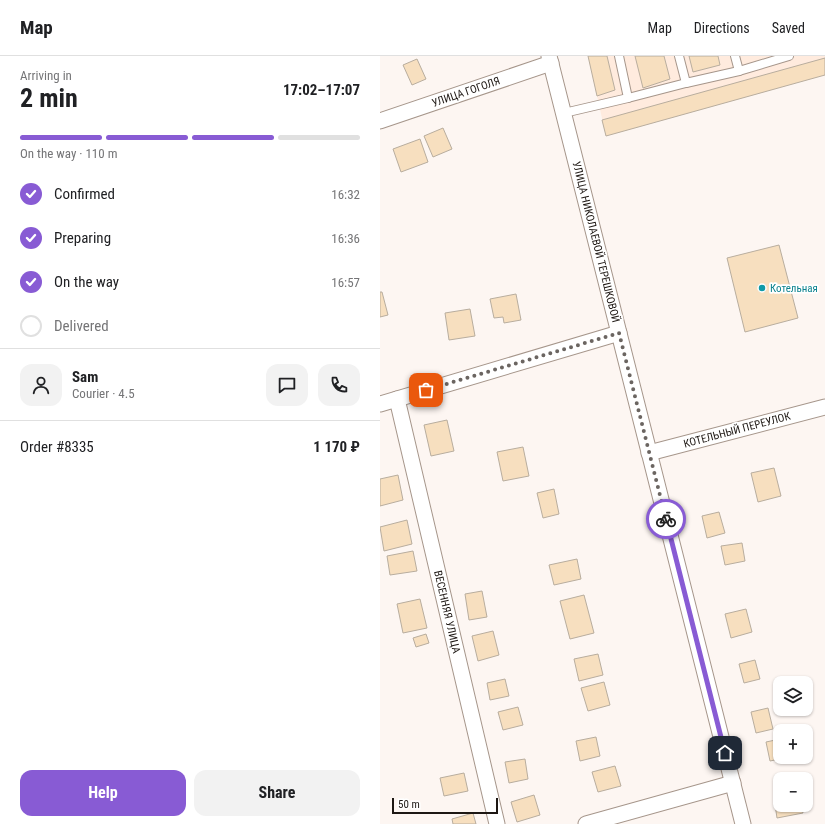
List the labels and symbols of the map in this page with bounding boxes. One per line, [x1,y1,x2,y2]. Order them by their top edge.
street label: УЛИЦА ГОГОЛЯ [430,74,502,110]
street label: УЛИЦА НИКОЛАЕВОЙ ТЕРЕШКОВОЙ [570,160,622,324]
place label: Котельная [770,282,818,295]
marker: Котельная [757,283,767,293]
pin [409,373,443,407]
street label: КОТЕЛЬНЫЙ ПЕРЕУЛОК [682,409,793,451]
courier [646,499,686,539]
street label: ВЕСЕННЯЯ УЛИЦА [431,569,463,655]
pin [708,736,742,770]
scale bar [392,796,498,815]

